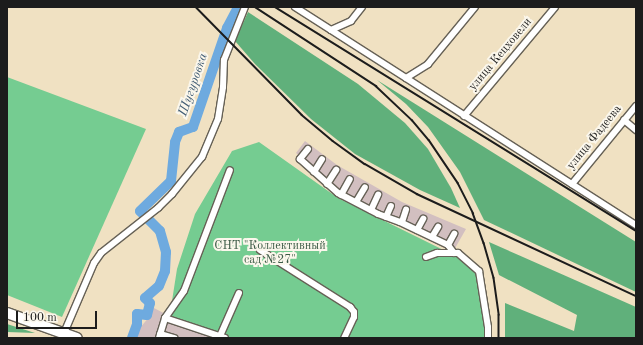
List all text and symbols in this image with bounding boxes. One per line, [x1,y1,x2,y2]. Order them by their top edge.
street label: улица Кецховели [466,16,536,94]
water label: Шугуровка [176,51,212,119]
street label: улица Фадеева [565,103,625,173]
park label: СНТ "Коллективный сад №27" [214,240,326,268]
scale bar [18,303,99,329]
text: 100 m [23,312,57,324]

